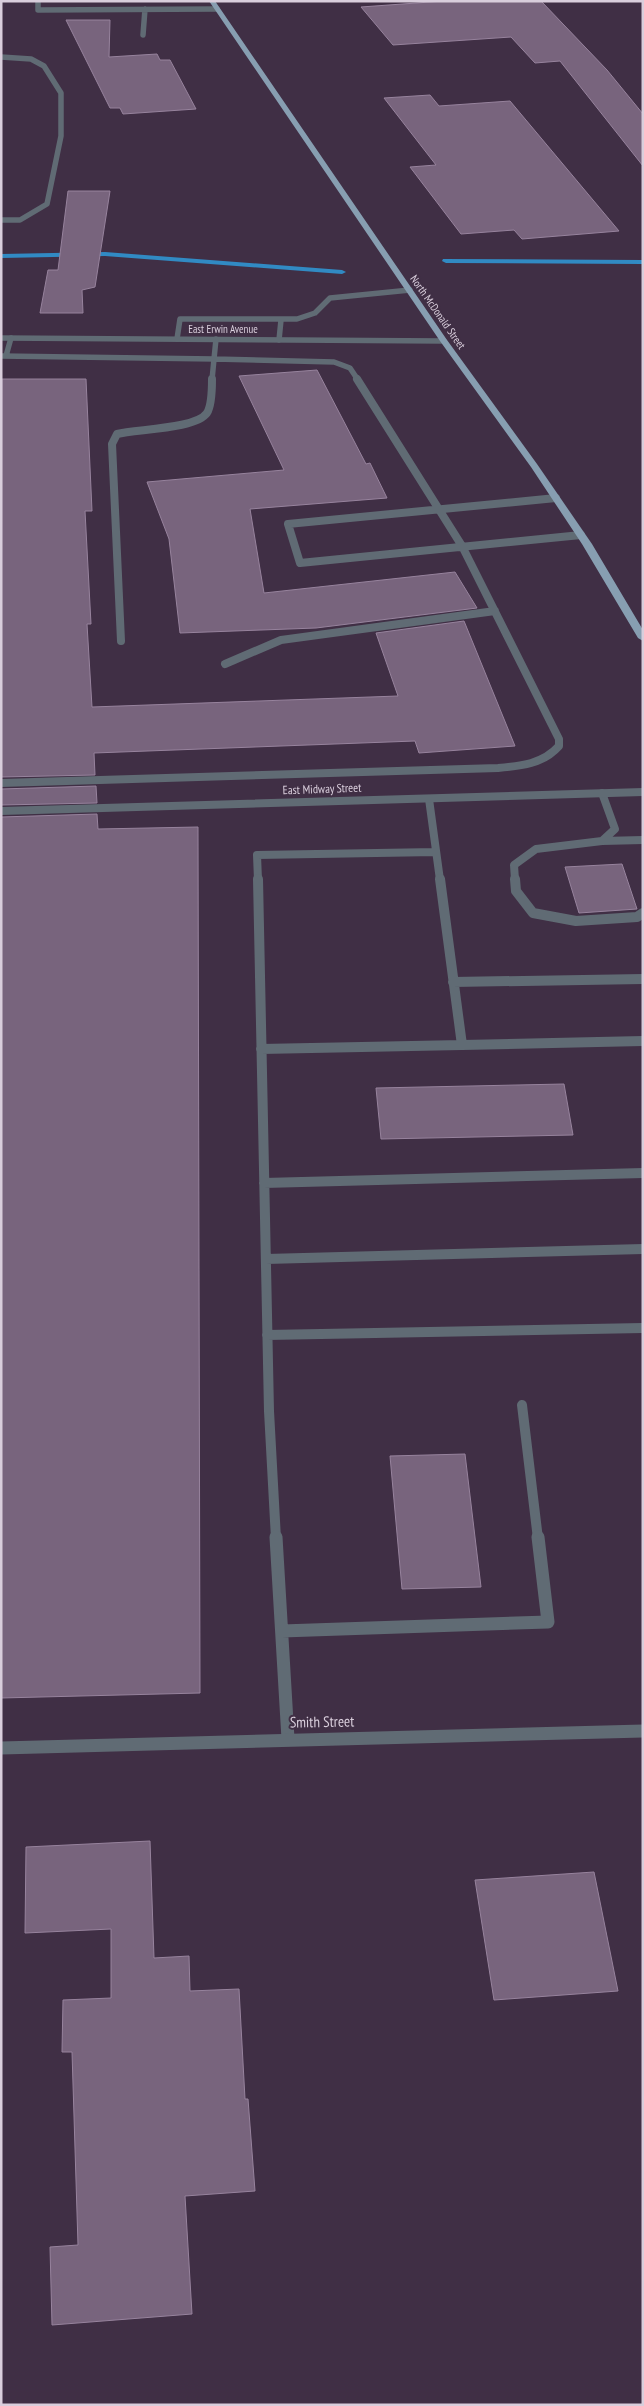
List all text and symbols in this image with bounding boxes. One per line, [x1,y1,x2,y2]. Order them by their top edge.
street label: North McDonald Street [407,272,469,352]
street label: East Erwin Avenue [188,322,258,336]
street label: East Midway Street [282,780,362,797]
street label: Smith Street [290,1711,354,1732]

